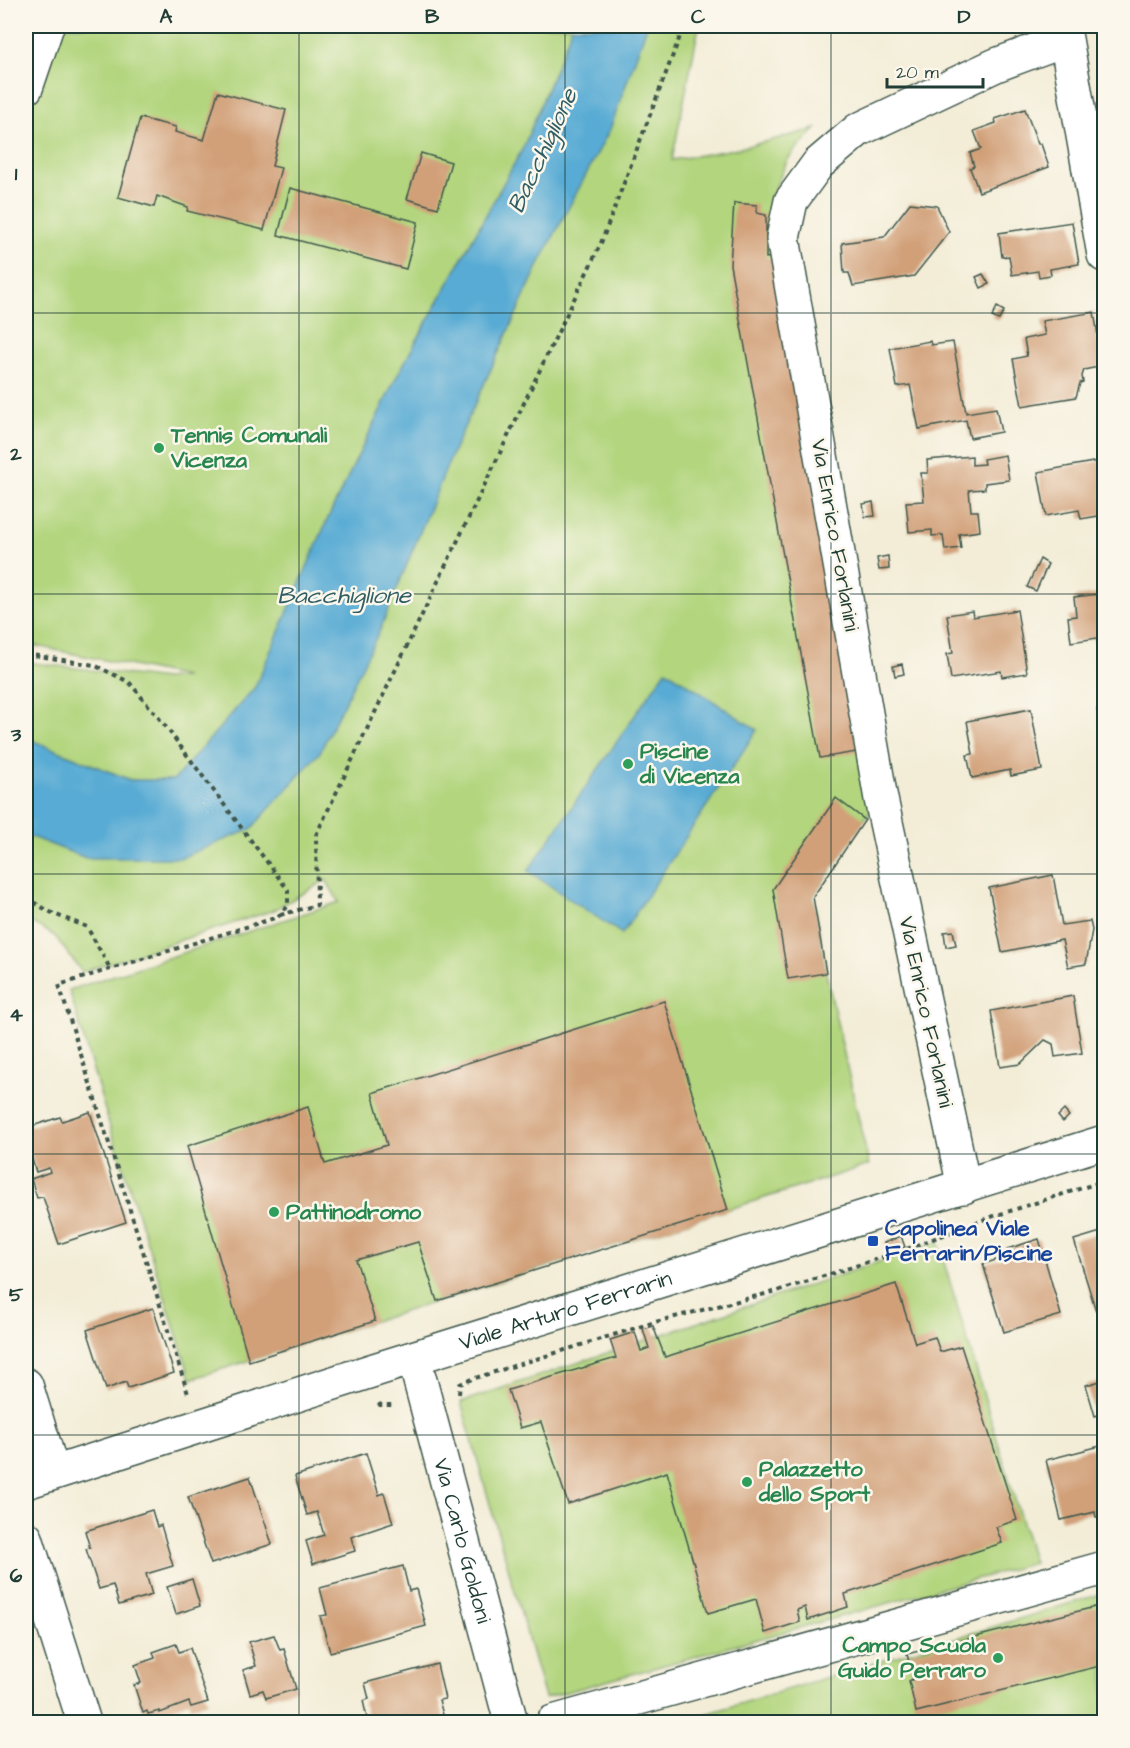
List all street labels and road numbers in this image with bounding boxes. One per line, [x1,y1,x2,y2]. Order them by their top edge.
street label: Via Enrico Forlanini [803,436,867,634]
street label: Via Enrico Forlanini [891,914,961,1110]
street label: Viale Arturo Ferrarin [455,1263,676,1358]
street label: Via Carlo Goldoni [426,1455,500,1627]

